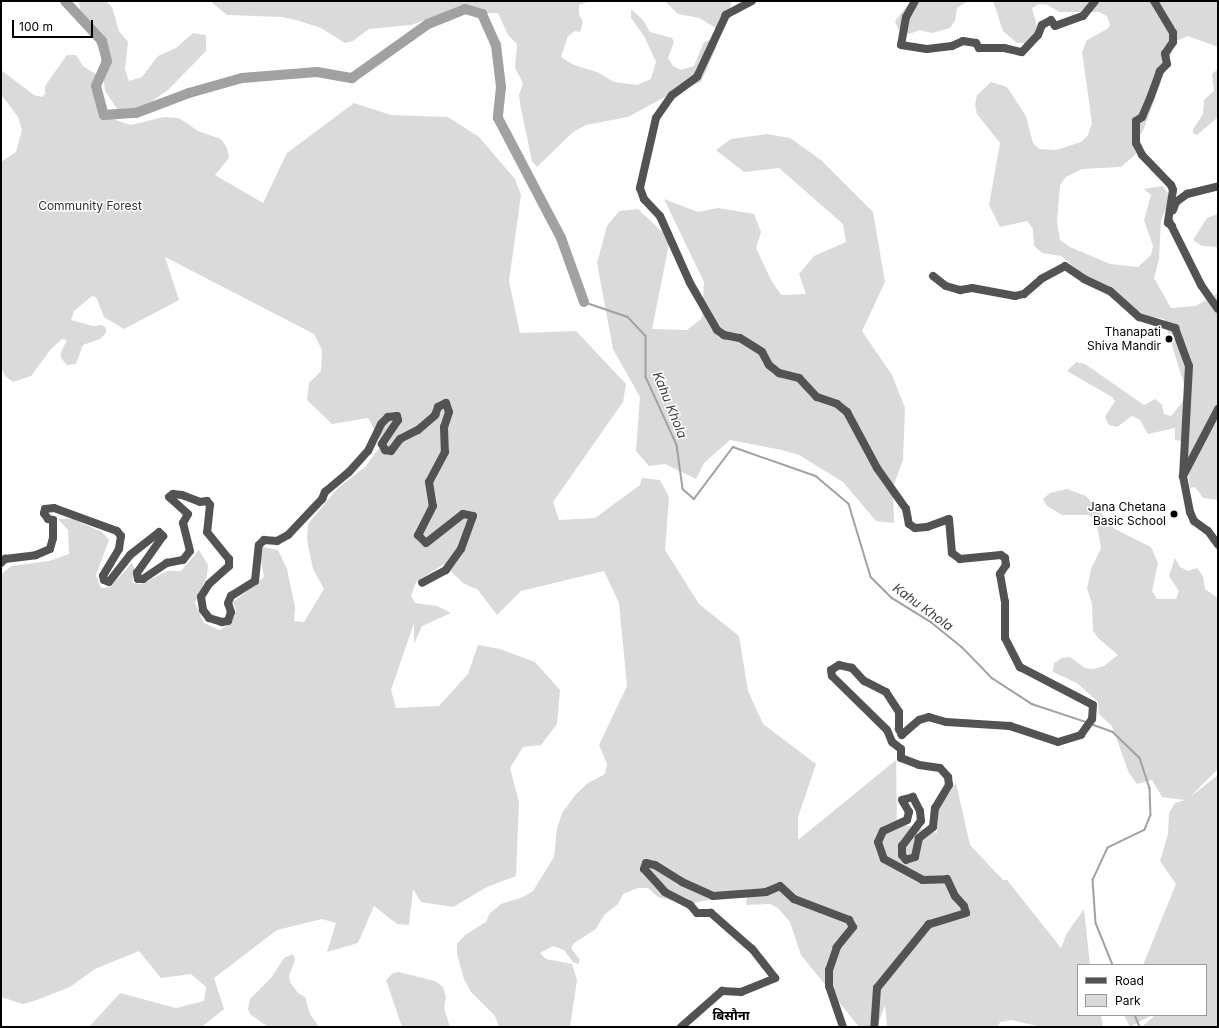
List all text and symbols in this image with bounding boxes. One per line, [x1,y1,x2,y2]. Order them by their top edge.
scale bar [14,12,95,38]
text: 100 m [19,19,53,34]
park label: Community Forest [38,199,142,213]
place label: Thanapati Shiva Mandir [1087,325,1161,353]
marker: Thanapati Shiva Mandir [1164,334,1174,344]
water label: Kahu Khola [650,369,690,441]
place label: Jana Chetana Basic School [1088,500,1166,528]
marker: Jana Chetana Basic School [1169,509,1179,519]
water label: Kahu Khola [890,580,956,634]
legend [1077,964,1207,1016]
text: Road [1115,973,1144,988]
text: Park [1115,993,1141,1008]
district label: बिसौना [712,1007,750,1023]

